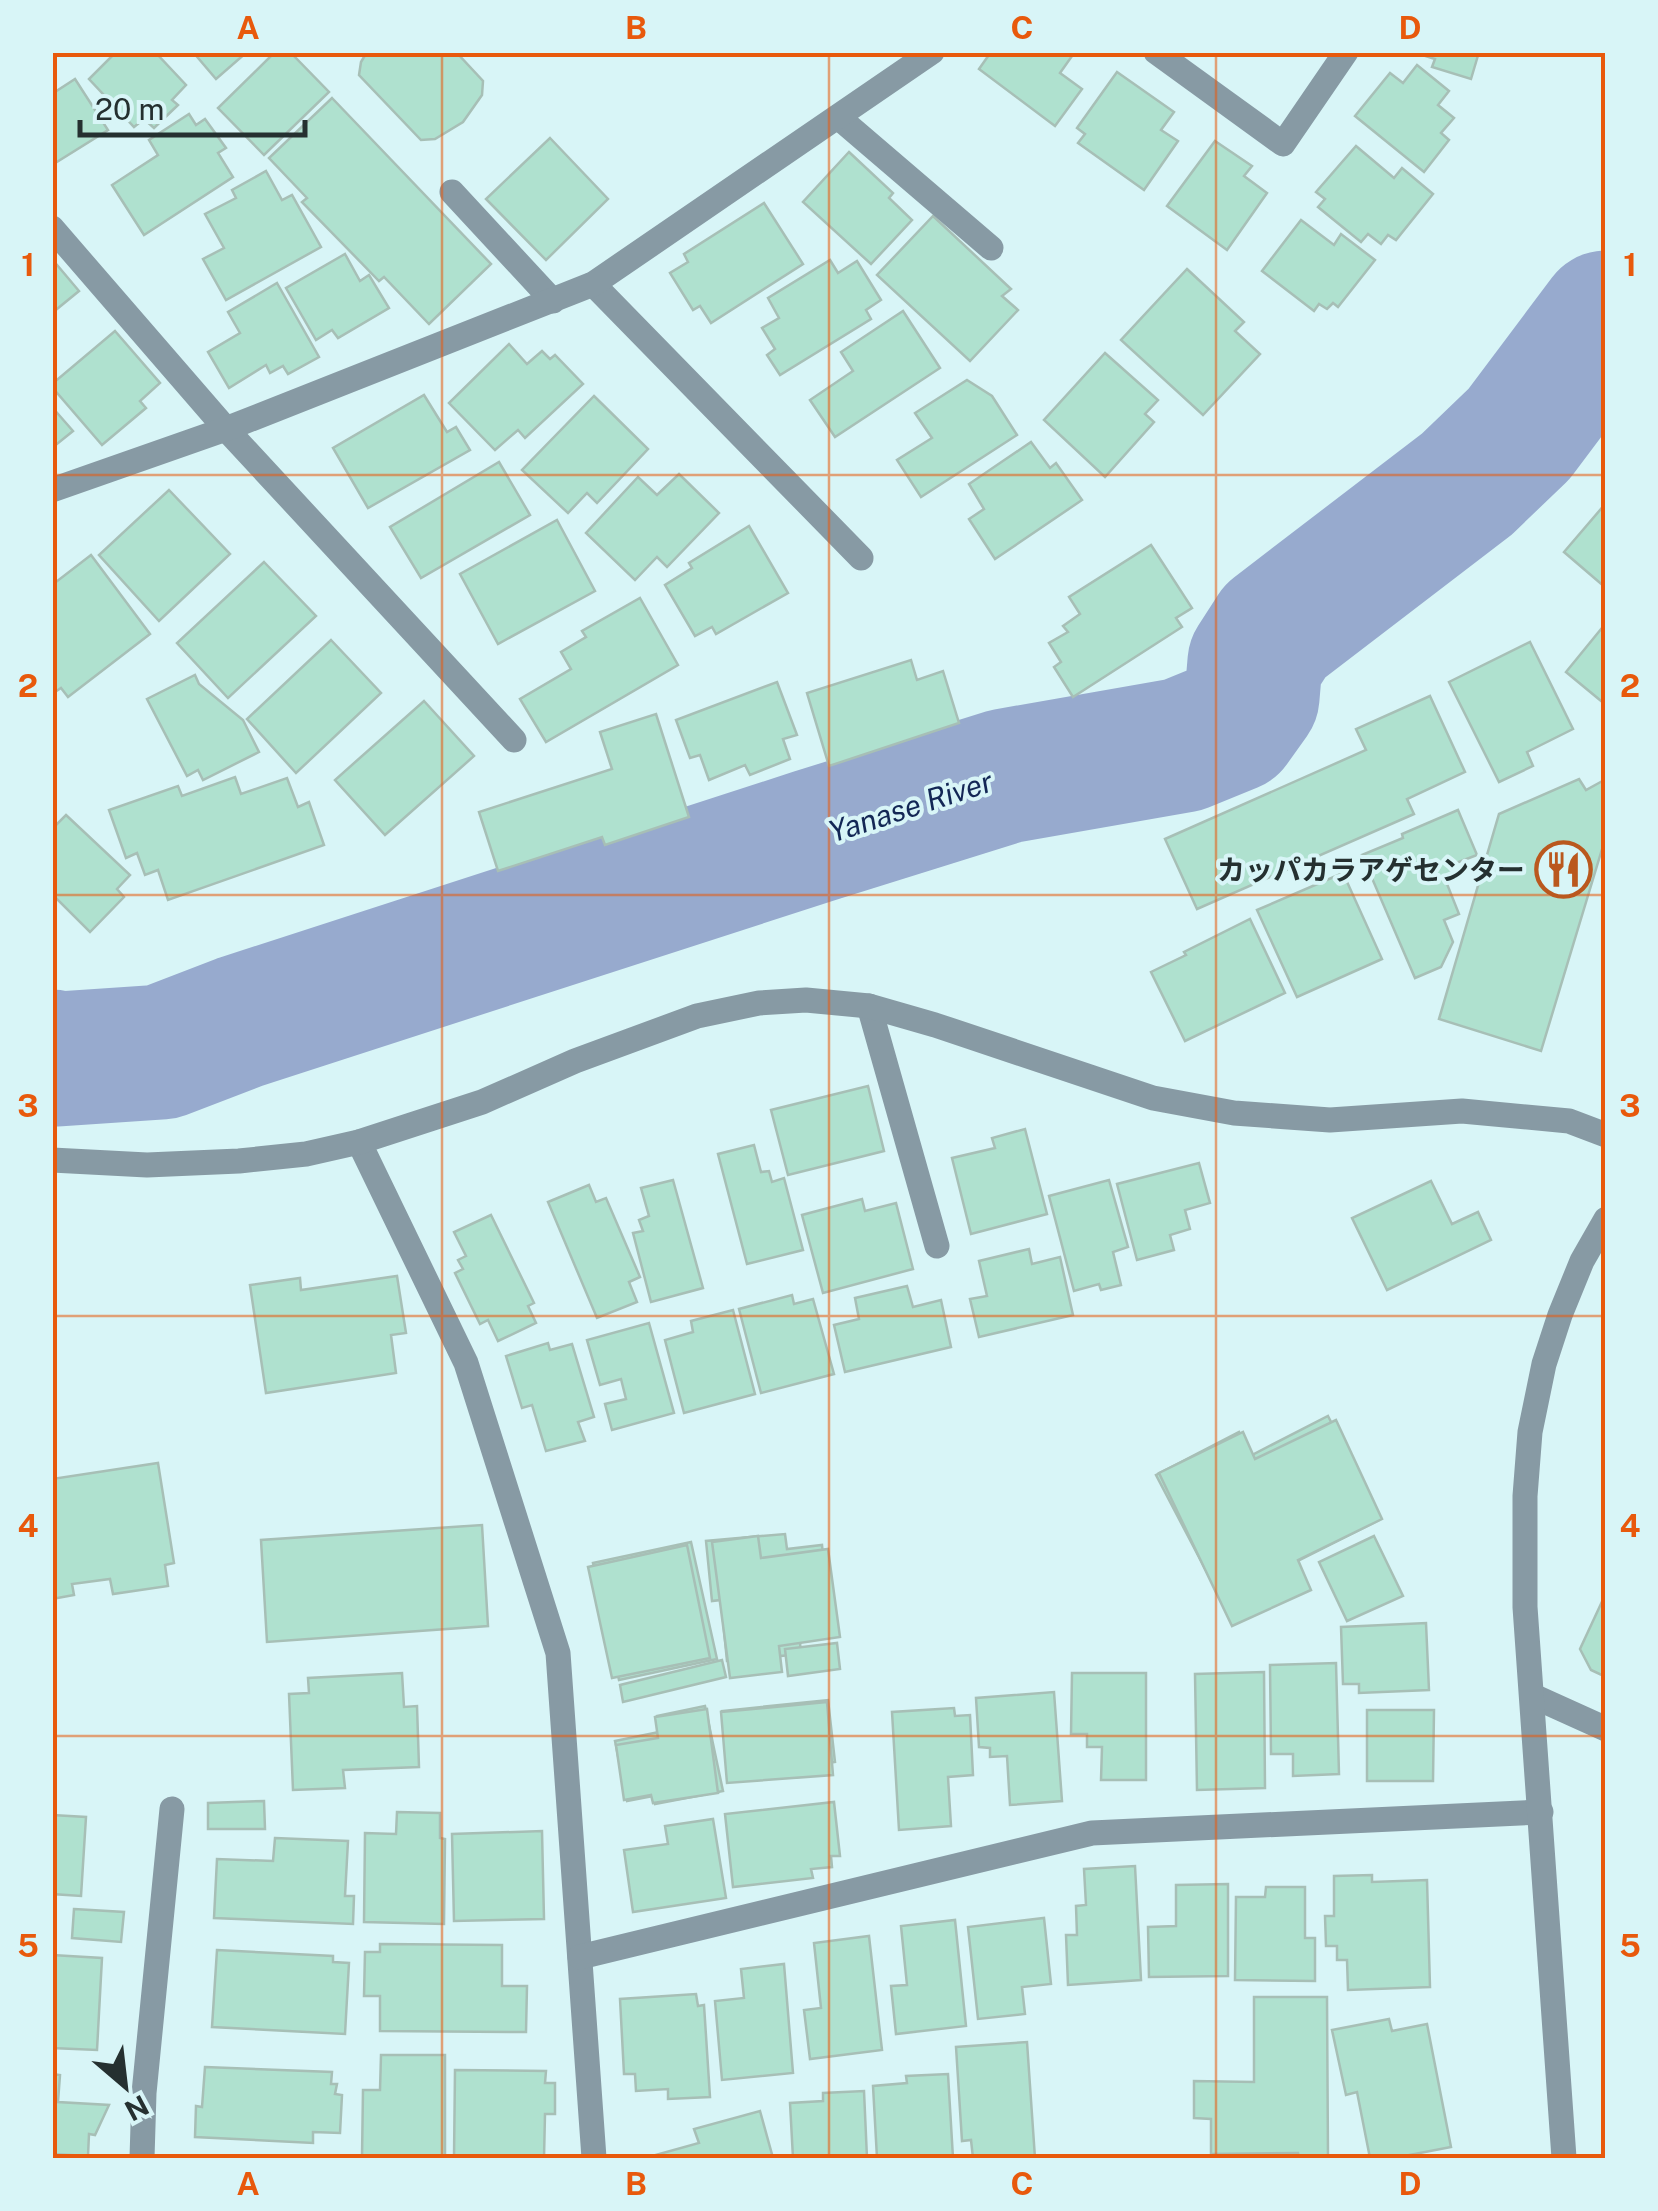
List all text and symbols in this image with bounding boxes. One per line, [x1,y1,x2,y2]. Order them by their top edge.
text: A [236,9,260,46]
text: B [625,9,647,46]
text: C [1011,9,1033,46]
text: D [1398,9,1422,46]
scale bar [80,75,305,137]
text: 20 m [95,91,164,127]
text: 1 [21,246,35,283]
text: 1 [1623,246,1637,283]
text: 2 [18,667,38,704]
text: 2 [1620,667,1640,704]
water label: Yanase River [824,762,998,849]
restaurant icon: カッパカラアゲセンター [1534,840,1594,900]
place label: カッパカラアゲセンター [1217,853,1525,886]
text: 3 [17,1087,39,1124]
text: 3 [1619,1087,1641,1124]
text: 4 [18,1507,39,1544]
text: 4 [1620,1507,1641,1544]
text: 5 [17,1927,39,1964]
text: 5 [1619,1927,1641,1964]
north arrow [75,2036,175,2136]
text: N [120,2089,154,2128]
text: A [236,2165,260,2202]
text: B [625,2165,647,2202]
text: C [1011,2165,1033,2202]
text: D [1398,2165,1422,2202]

